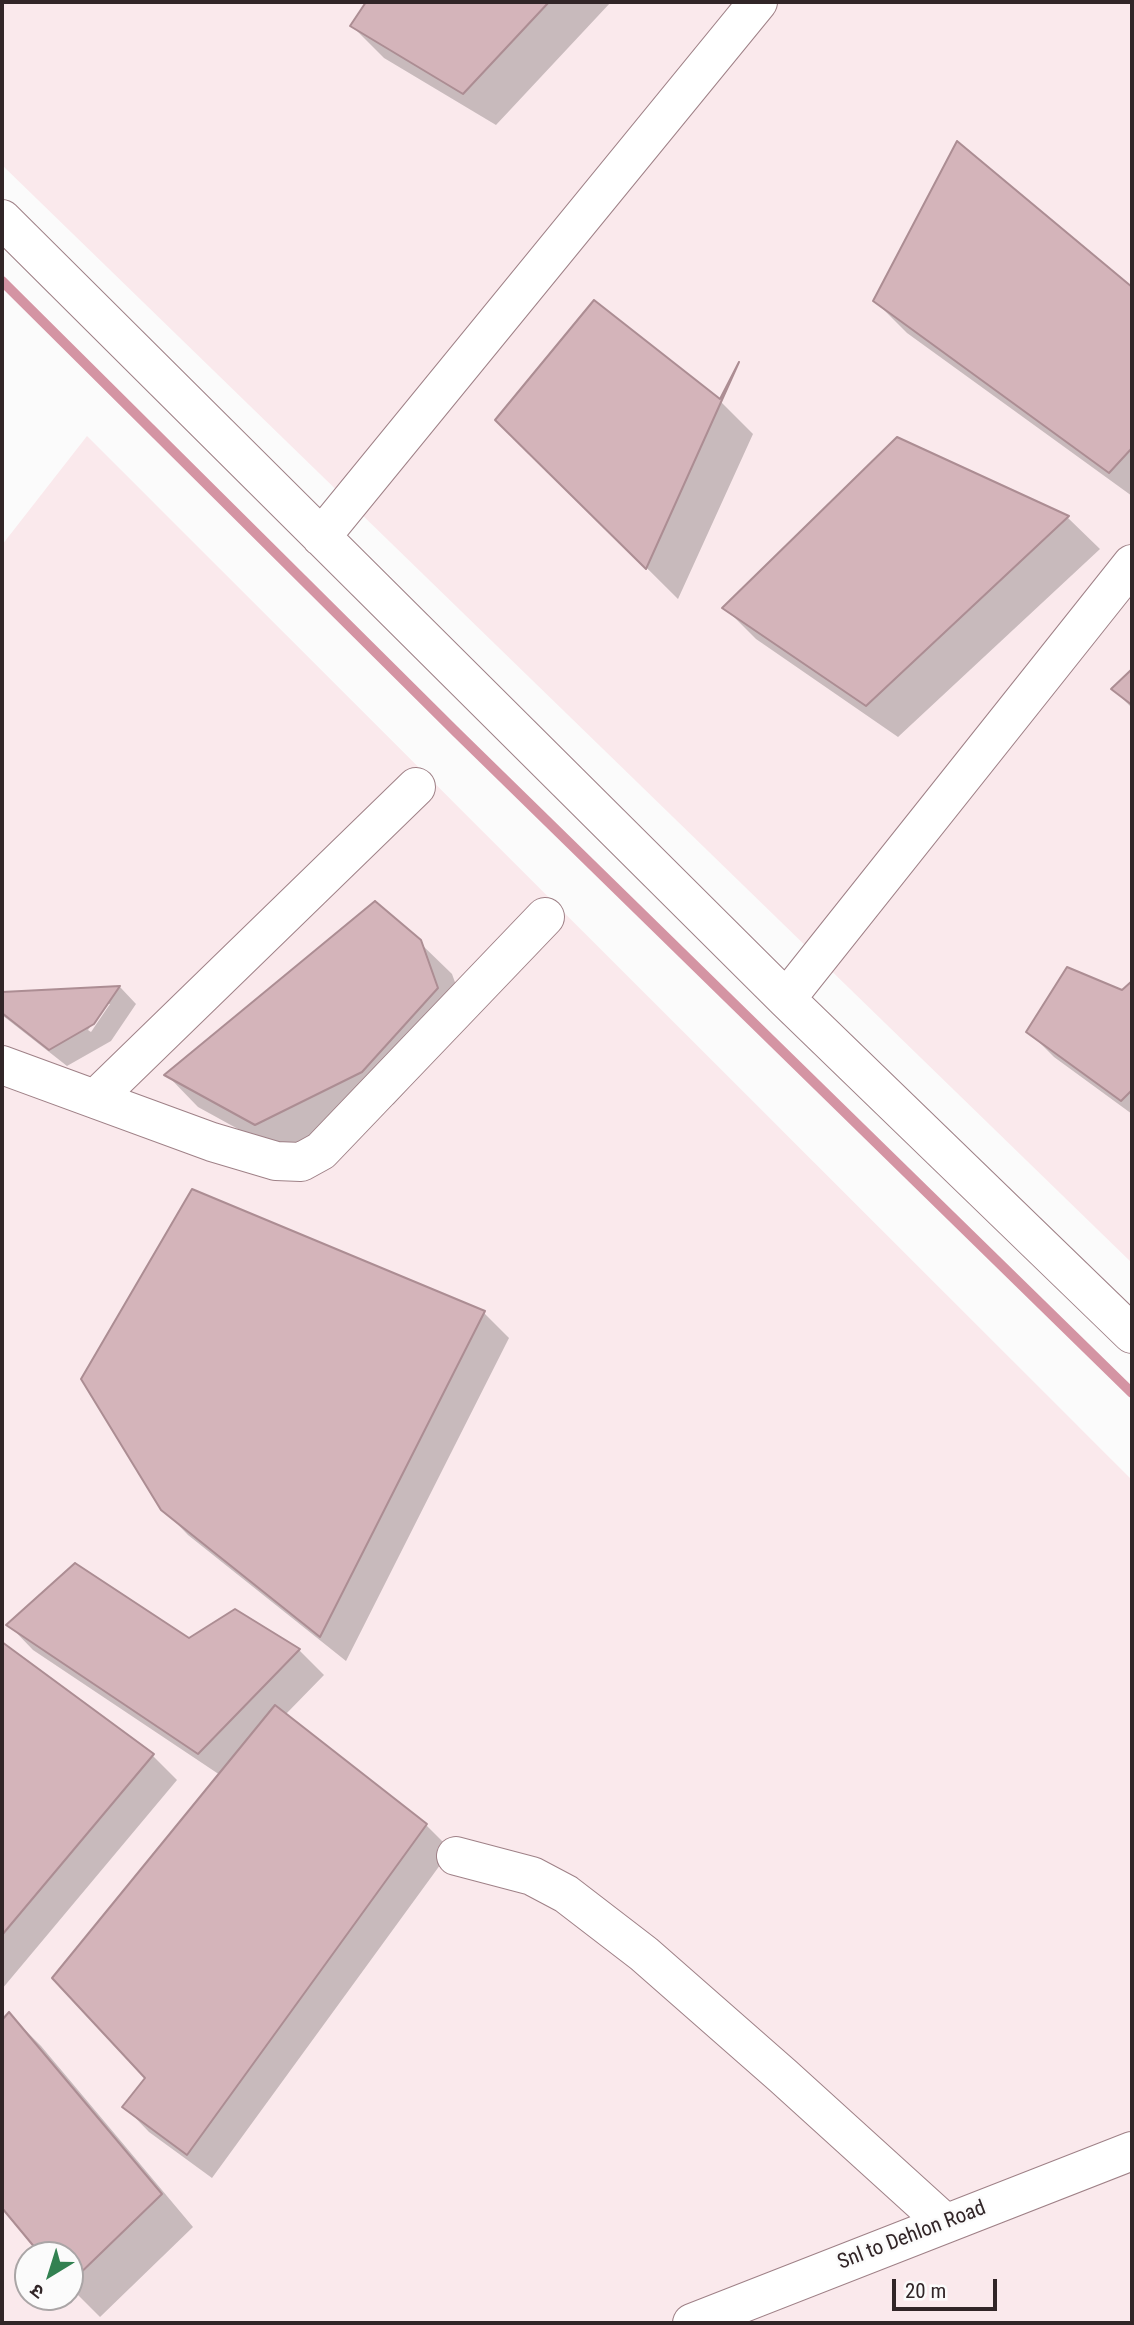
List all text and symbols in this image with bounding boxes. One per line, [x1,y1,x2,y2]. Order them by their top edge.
street label: Snl to Dehlon Road [834,2196,990,2276]
north arrow [14,2241,84,2311]
scale bar [896,2266,1001,2310]
text: उ [26,2279,48,2304]
text: 20 m [905,2279,946,2303]

